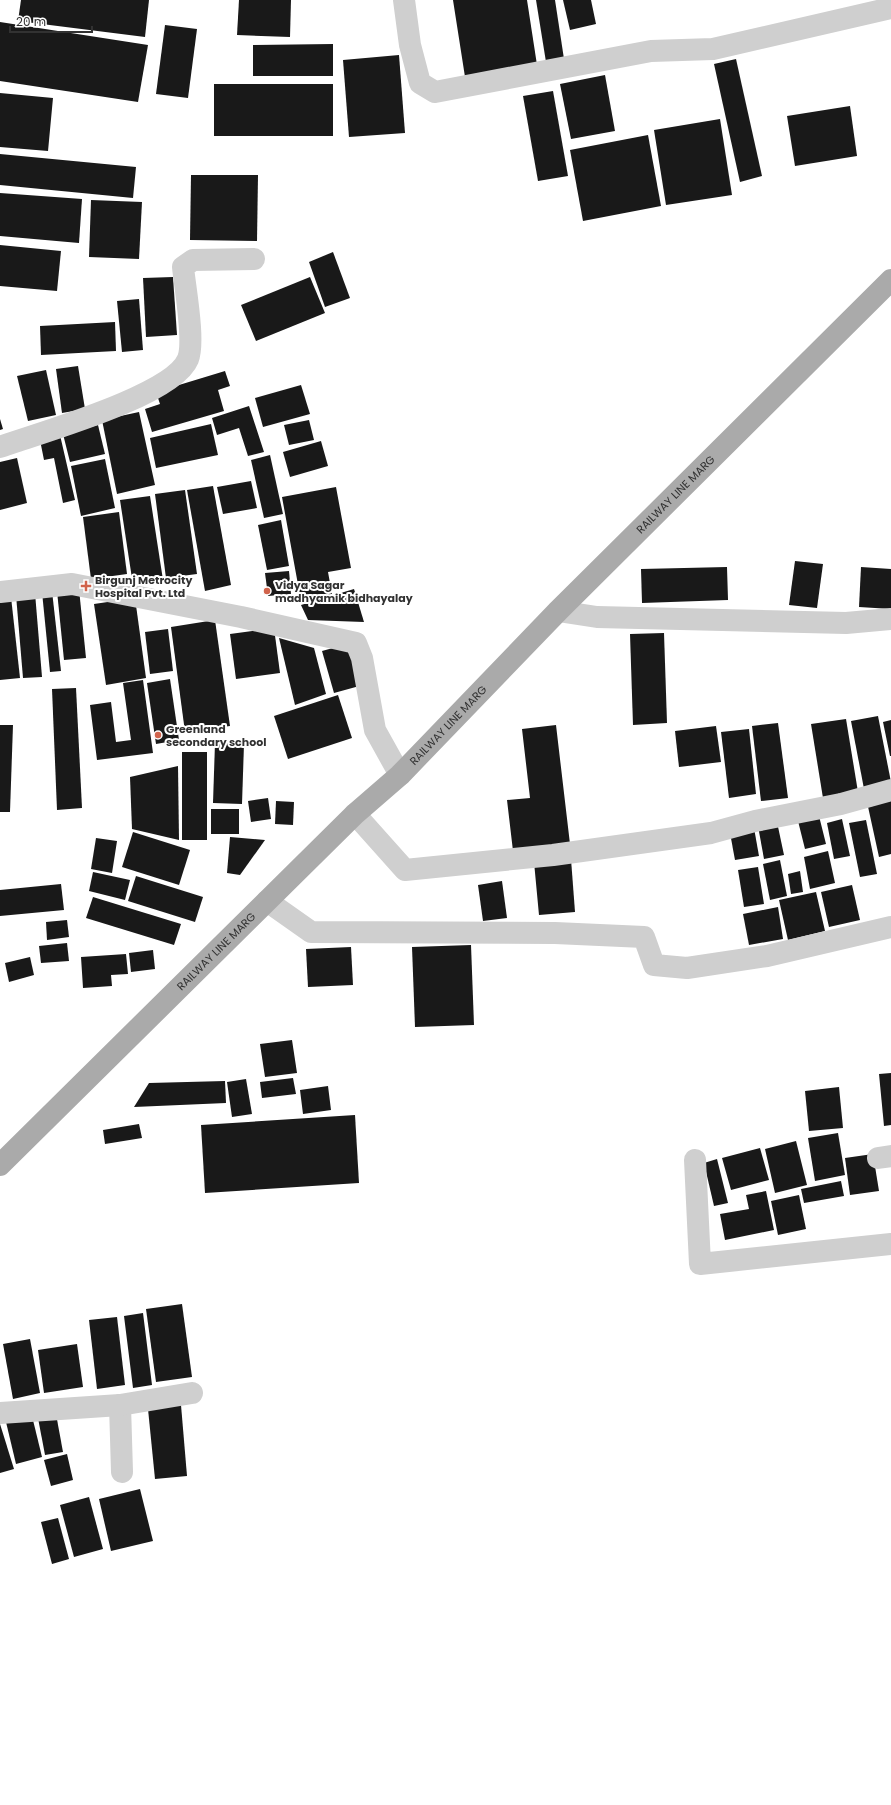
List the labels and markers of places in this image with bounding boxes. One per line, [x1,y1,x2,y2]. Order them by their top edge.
place label: Birgunj Metrocity Hospital Pvt. Ltd [95,572,192,601]
place label: Vidya Sagar madhyamik bidhayalay [275,577,413,606]
marker: Birgunj Metrocity Hospital Pvt. Ltd [80,580,92,592]
marker: Vidya Sagar madhyamik bidhayalay [262,586,272,596]
place label: Greenland secondary school [166,721,266,750]
marker: Greenland secondary school [153,730,163,740]

